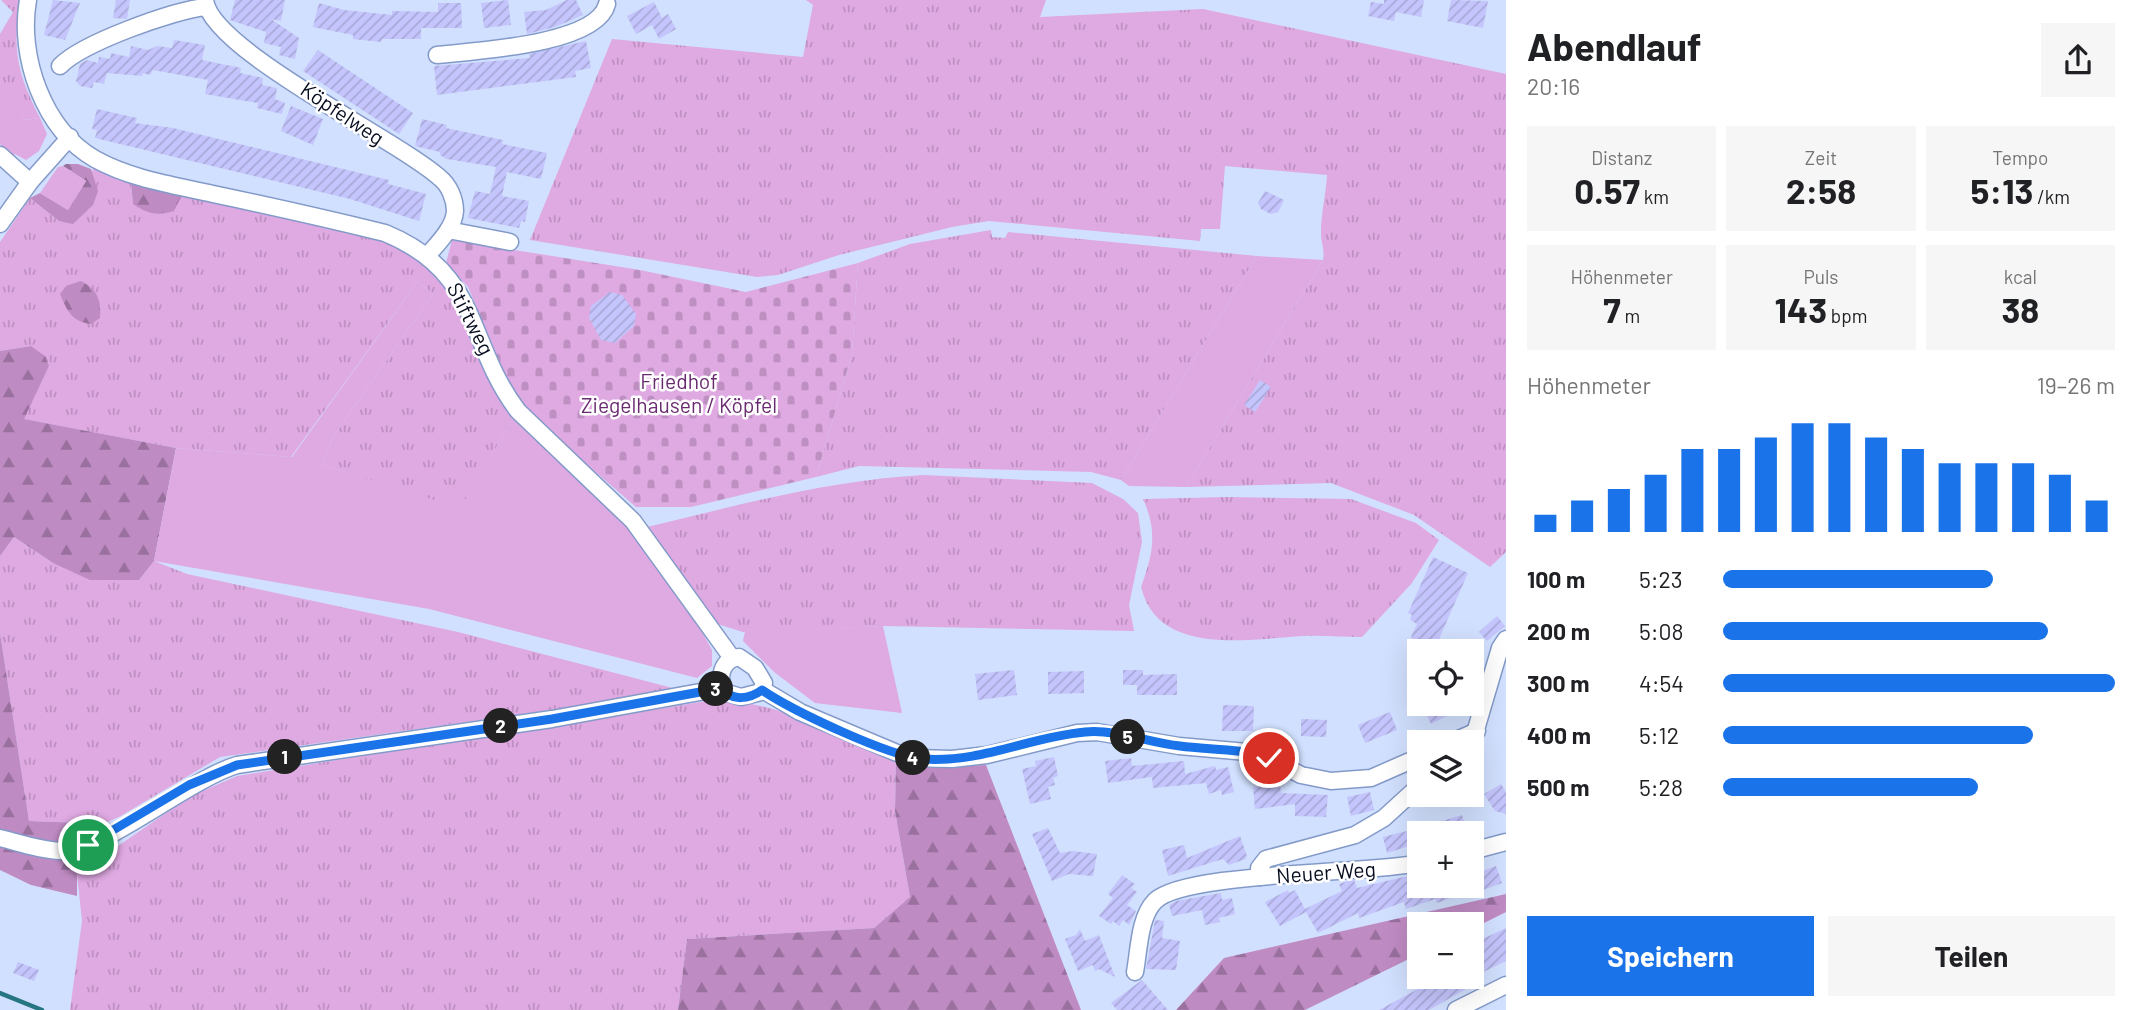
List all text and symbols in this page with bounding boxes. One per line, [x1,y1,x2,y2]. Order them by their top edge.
text: Abendlauf [1527,23,1702,69]
button: share [2041,23,2115,97]
text: 20:16 [1527,72,1580,100]
street label: Köpfelweg [296,76,389,150]
text: Distanz [1591,146,1652,169]
text: Zeit [1805,146,1837,169]
text: Tempo [1992,146,2048,169]
text: 0.57 [1574,169,1640,211]
text: 2:58 [1786,169,1856,211]
text: 5:13 [1971,169,2033,211]
text: km [1640,185,1669,208]
text: /km [2033,185,2070,208]
text: Höhenmeter [1570,265,1673,288]
text: Puls [1804,265,1838,288]
text: kcal [2004,265,2037,288]
street label: Stiftweg [443,278,500,359]
text: 7 [1603,288,1621,330]
text: 143 [1775,288,1827,330]
text: 38 [2001,288,2039,330]
text: m [1621,304,1640,327]
text: bpm [1827,304,1867,327]
park label: Friedhof Ziegelhausen / Köpfel [581,368,777,417]
text: Höhenmeter [1527,371,1651,399]
text: 19–26 m [2037,371,2115,399]
text: 100 m [1527,565,1585,593]
text: 5:23 [1639,565,1683,593]
text: 200 m [1527,617,1590,645]
text: 5:08 [1639,617,1684,645]
map controls [1407,639,1484,989]
button: locate [1407,639,1484,716]
text: 300 m [1527,669,1589,697]
text: 4:54 [1639,669,1684,697]
pin: 3 [698,672,734,706]
text: 3 [710,677,721,700]
pin: 2 [484,708,518,744]
text: 2 [495,714,506,737]
pin: 5 [1110,720,1146,754]
text: 400 m [1527,721,1591,749]
text: 5:12 [1639,721,1679,749]
text: 5 [1122,725,1133,748]
pin [1239,728,1299,788]
button: layers [1407,730,1484,807]
icon: check [1250,739,1288,777]
pin: 1 [268,740,302,774]
pin: 4 [895,740,930,776]
text: 1 [281,745,288,768]
text: 4 [907,746,918,769]
text: 500 m [1527,773,1589,801]
text: 5:28 [1639,773,1683,801]
pin [58,815,118,875]
button: + [1407,821,1484,898]
icon: arrive [69,826,107,864]
street label: Neuer Weg [1275,856,1376,887]
button: − [1407,912,1484,989]
button: Speichern [1527,916,1814,996]
button: Teilen [1828,916,2115,996]

